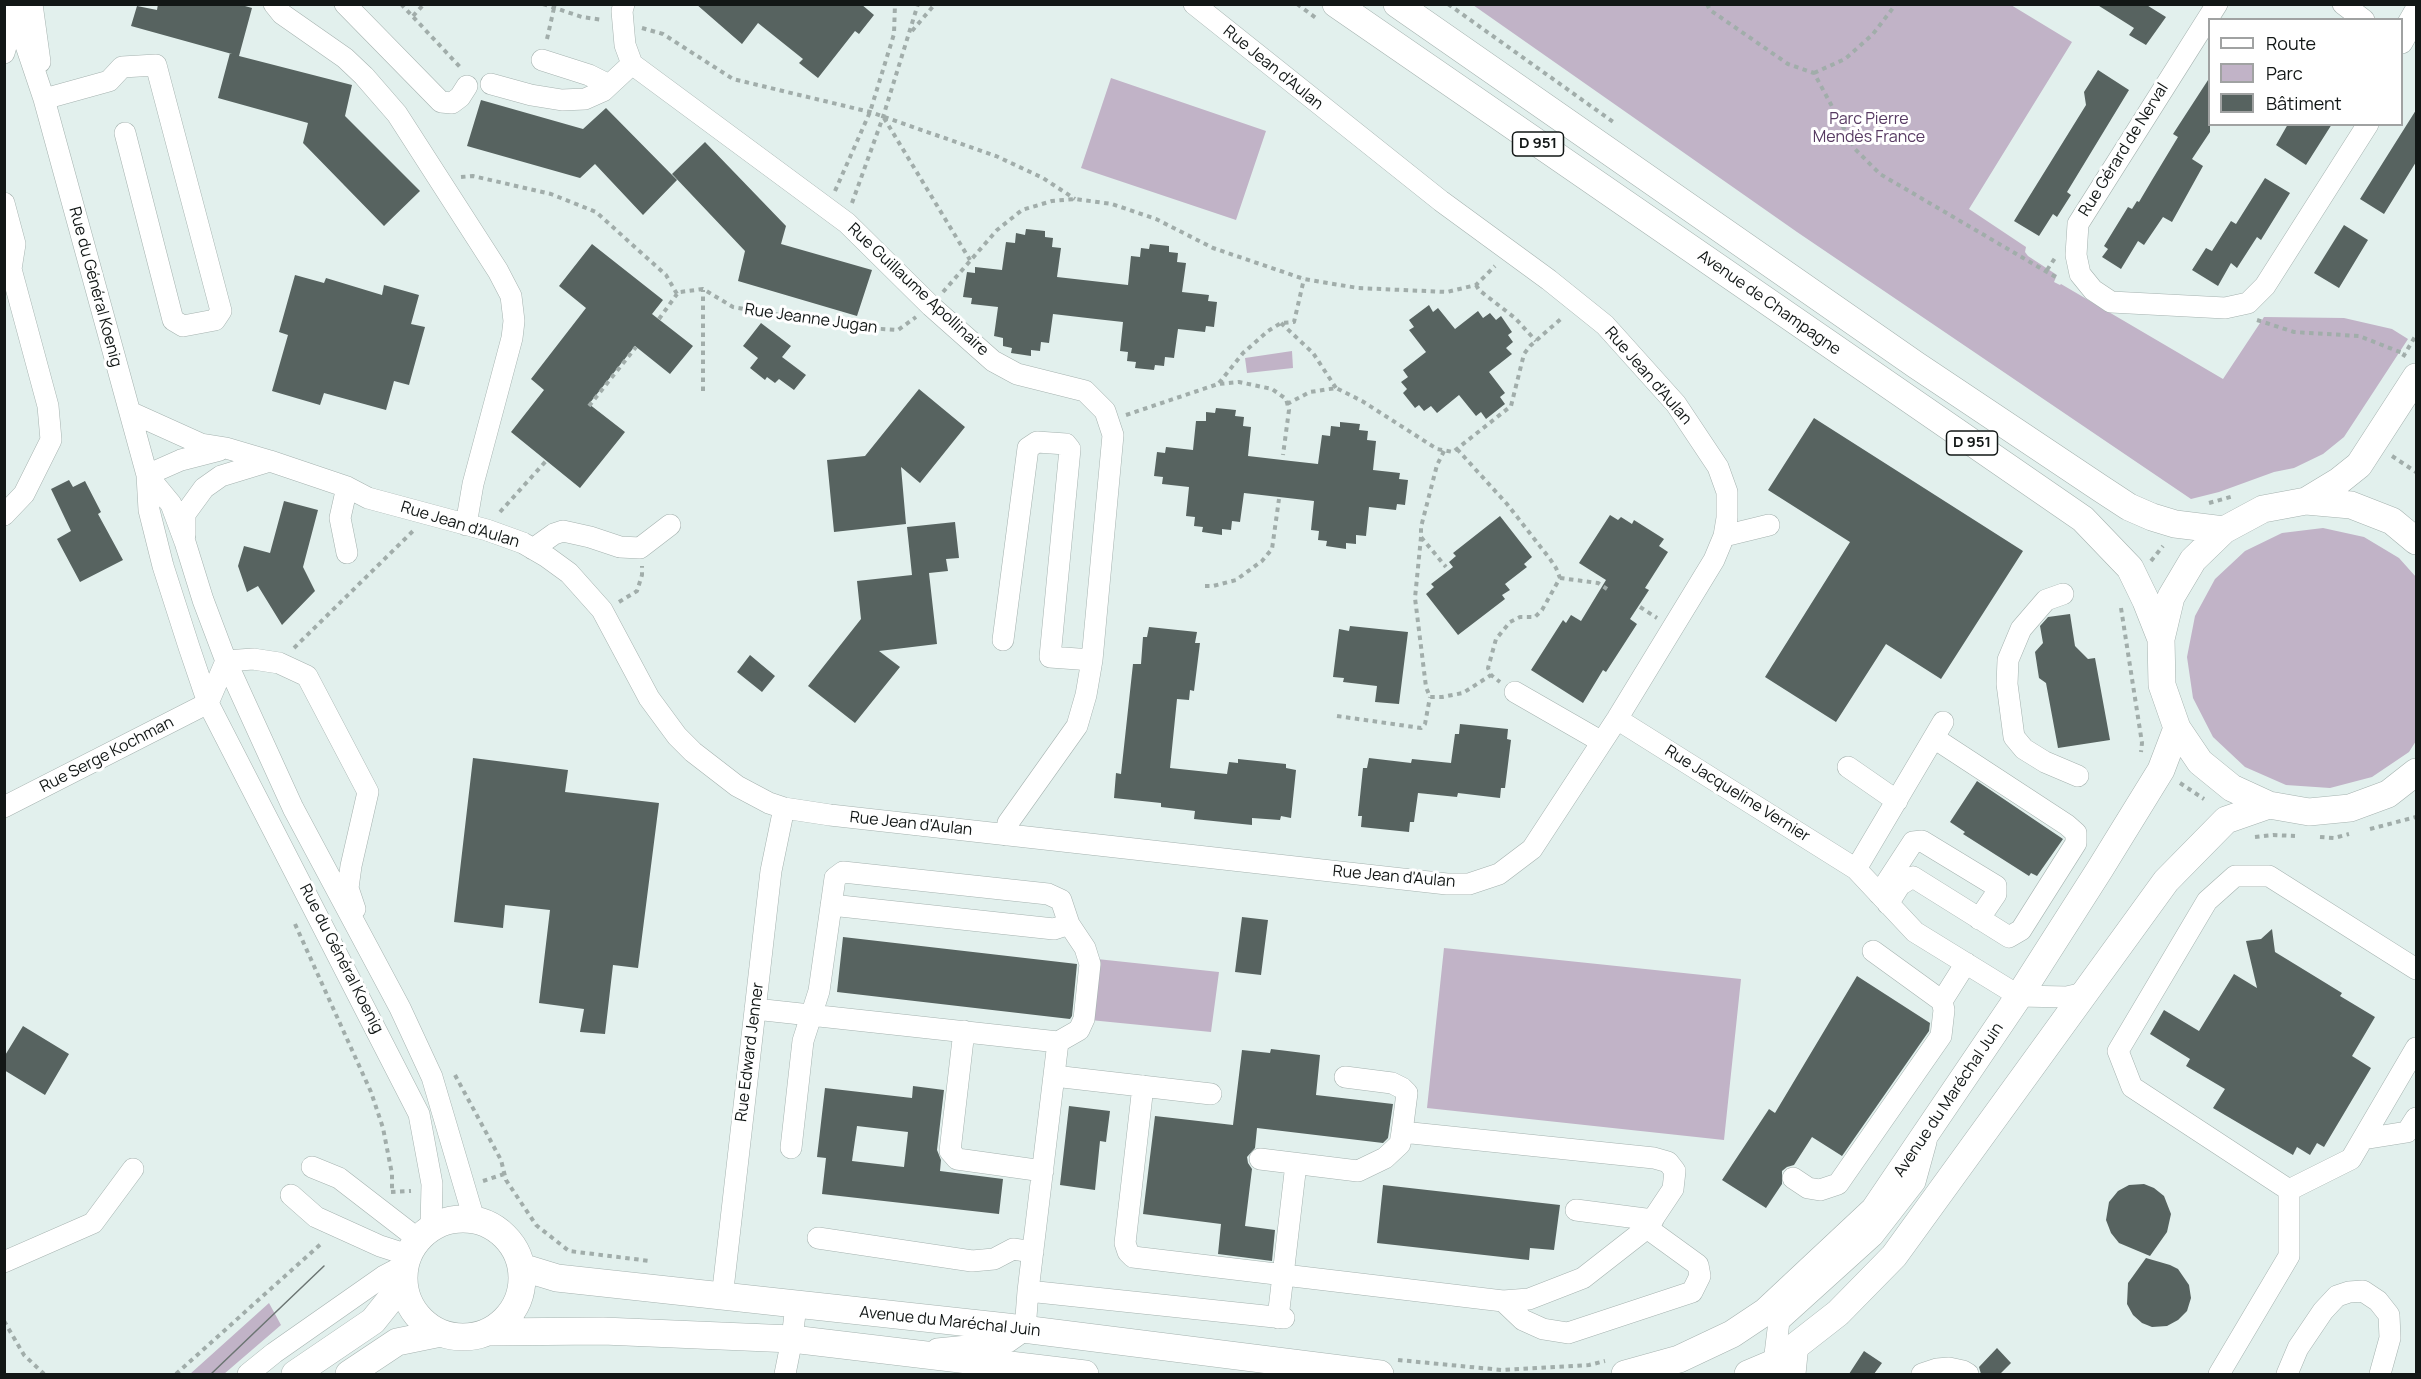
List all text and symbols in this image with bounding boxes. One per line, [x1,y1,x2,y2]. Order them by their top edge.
legend [2208,18,2403,126]
street label: Rue Jean d'Aulan [1219,22,1327,114]
text: Route [2266,31,2316,55]
text: Parc [2266,61,2303,85]
street label: Rue Gérard de Nerval [2075,80,2173,220]
text: Bâtiment [2266,91,2342,115]
park label: Parc Pierre Mendès France [1813,110,1925,148]
road number: D 951 [1512,132,1564,156]
street label: Rue du Général Koenig [64,205,126,369]
street label: Rue Guillaume Apollinaire [843,220,993,360]
street label: Avenue de Champagne [1694,246,1844,360]
street label: Rue Jeanne Jugan [743,300,879,338]
street label: Rue Jean d'Aulan [1600,323,1696,429]
road number: D 951 [1946,431,1998,455]
street label: Rue Jean d'Aulan [398,498,522,552]
street label: Rue Serge Kochman [37,713,177,797]
street label: Rue Jacqueline Vernier [1661,742,1813,846]
street label: Rue Jean d'Aulan [849,808,973,840]
street label: Rue Jean d'Aulan [1332,862,1456,892]
street label: Rue du Général Koenig [295,881,387,1037]
street label: Rue Edward Jenner [732,981,768,1123]
street label: Avenue du Maréchal Juin [1890,1019,2008,1181]
street label: Avenue du Maréchal Juin [859,1303,1041,1341]

